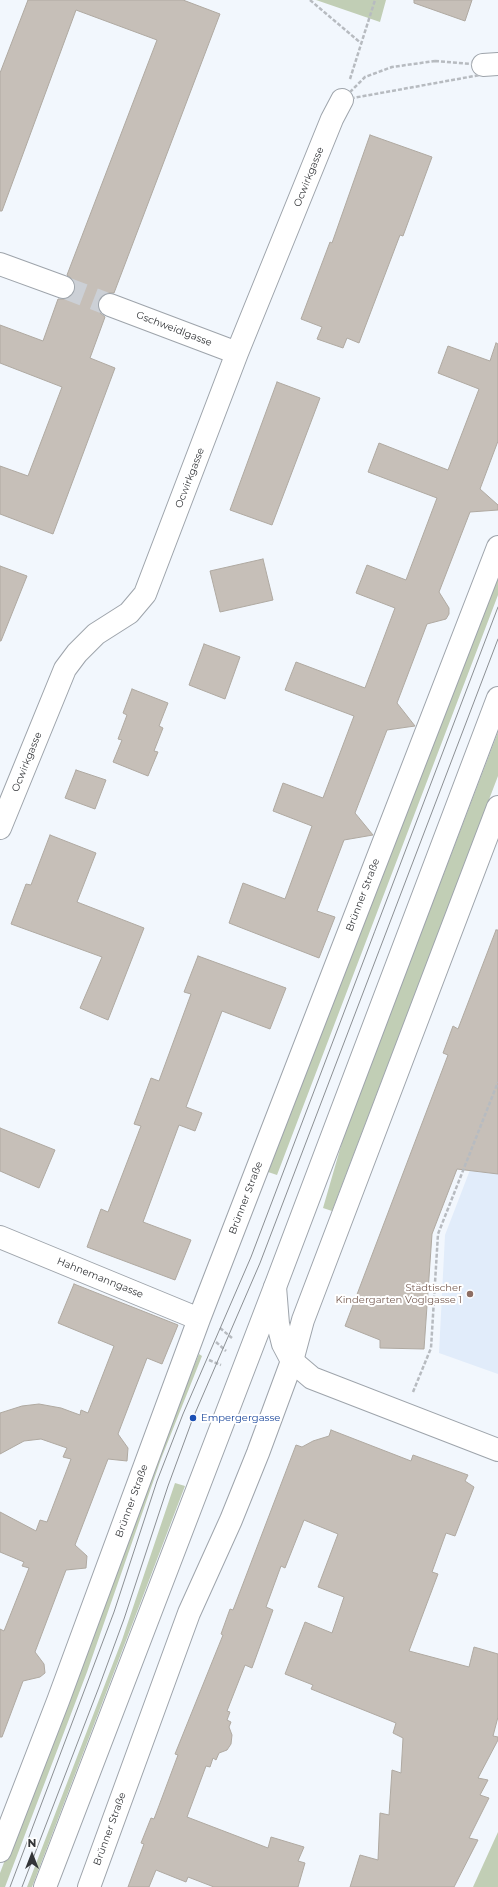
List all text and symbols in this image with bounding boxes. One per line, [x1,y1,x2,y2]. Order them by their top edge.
street label: Ocwirkgasse [292,145,326,209]
street label: Gschweidlgasse [134,309,214,349]
street label: Ocwirkgasse [173,446,207,510]
street label: Ocwirkgasse [10,730,44,794]
street label: Brünner Straße [344,857,382,933]
street label: Brünner Straße [227,1160,265,1236]
street label: Hahnemanngasse [55,1255,145,1301]
place label: Städtischer Kindergarten Voglgasse 1 [336,1282,462,1306]
marker: Städtischer Kindergarten Voglgasse 1 [465,1289,475,1299]
place label: Empergergasse [201,1412,280,1424]
marker: Empergergasse [188,1413,198,1423]
street label: Brünner Straße [113,1463,151,1539]
street label: Brünner Straße [91,1791,129,1867]
north arrow [12,1835,52,1875]
text: N [28,1836,36,1850]

